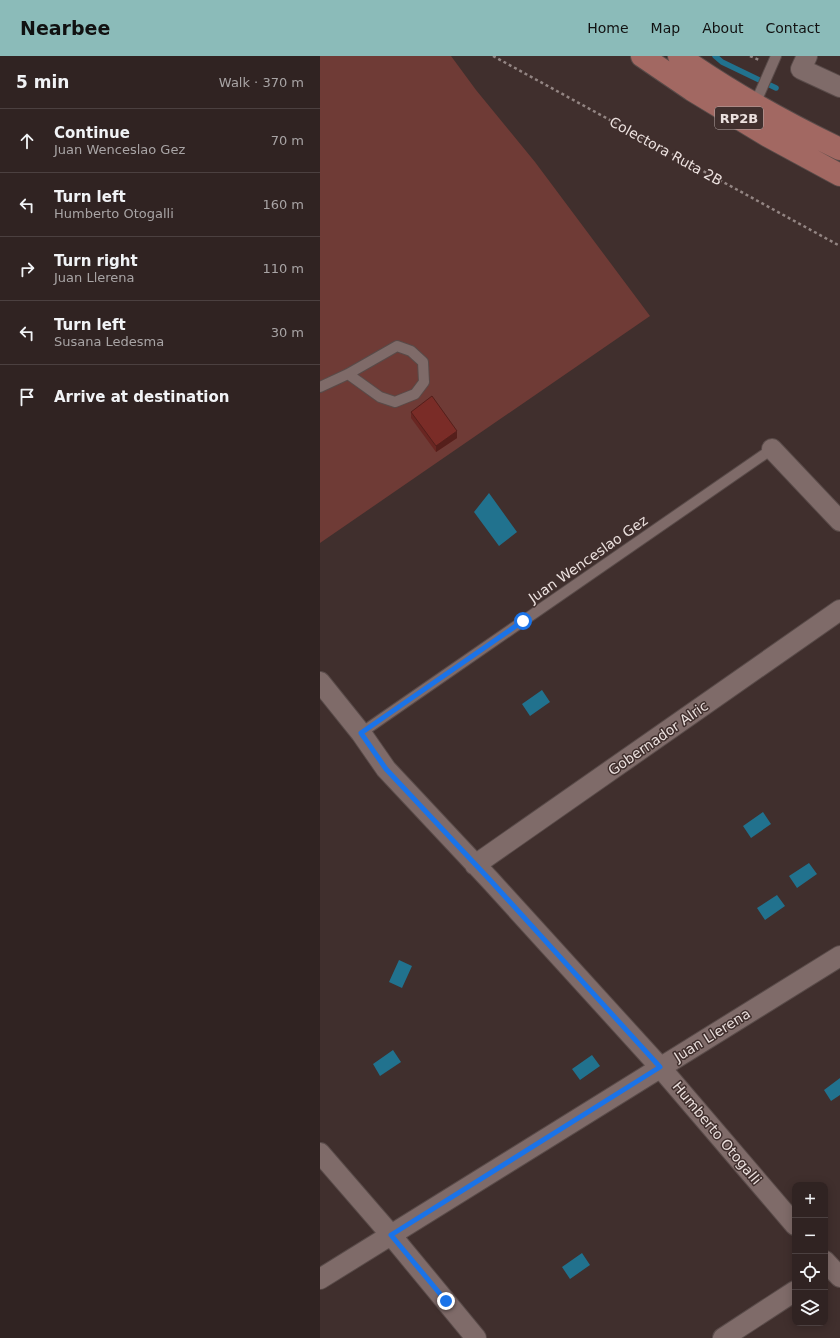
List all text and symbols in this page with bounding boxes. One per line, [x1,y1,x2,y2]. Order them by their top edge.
text: Nearbee [20,17,110,39]
text: Home [587,20,629,36]
text: Map [651,20,680,36]
text: About [702,20,744,36]
text: Contact [766,20,820,36]
text: 5 min [16,72,69,92]
text: Walk · 370 m [219,75,304,90]
road number: RP2B [715,107,763,129]
street label: Colectora Ruta 2B [607,113,725,189]
text: Continue [54,124,130,142]
icon: ahead [16,130,38,152]
text: 70 m [271,133,304,148]
text: Juan Wenceslao Gez [54,142,185,157]
text: Turn left [54,188,126,206]
icon: left [16,194,38,216]
text: 160 m [262,197,304,212]
text: Humberto Otogalli [54,206,174,221]
text: Turn right [54,252,138,270]
icon: right [16,258,38,280]
text: 110 m [262,261,304,276]
text: Juan Llerena [54,270,135,285]
text: Turn left [54,316,126,334]
icon: left [16,322,38,344]
text: 30 m [271,325,304,340]
text: Susana Ledesma [54,334,164,349]
icon: arrive [16,386,38,408]
text: Arrive at destination [54,388,229,406]
street label: Juan Wenceslao Gez [525,512,650,607]
route start [514,612,532,630]
street label: Gobernador Alric [605,698,711,778]
street label: Juan Llerena [670,1005,753,1065]
street label: Humberto Otogalli [669,1078,765,1188]
map controls [792,1182,828,1326]
button: + [792,1182,828,1218]
button: − [792,1218,828,1254]
button: locate [792,1254,828,1290]
button: layers [792,1290,828,1326]
route end [437,1292,455,1310]

